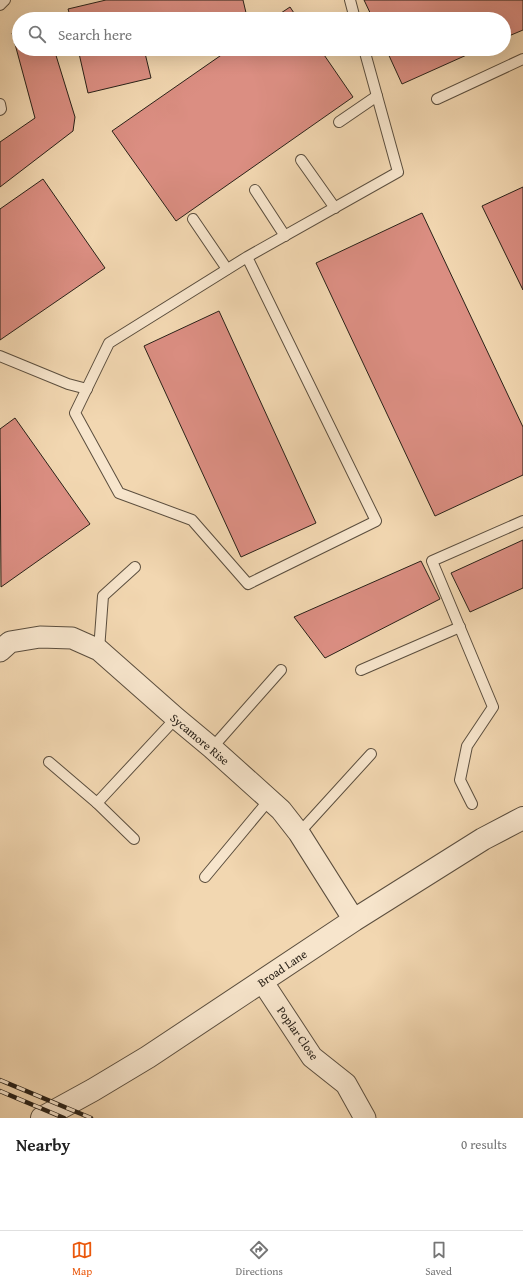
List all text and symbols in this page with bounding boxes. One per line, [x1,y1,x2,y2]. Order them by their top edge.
search box [12,12,511,56]
icon: search [26,23,48,45]
text: Search here [58,24,132,45]
street label: Sycamore Rise [167,709,233,769]
street label: Broad Lane [254,945,310,991]
street label: Poplar Close [273,1003,323,1064]
text: Nearby [16,1132,70,1157]
text: 0 results [461,1135,507,1154]
tab: Map [71,1239,93,1279]
tab: Directions [236,1239,283,1279]
tab: Saved [425,1239,452,1279]

